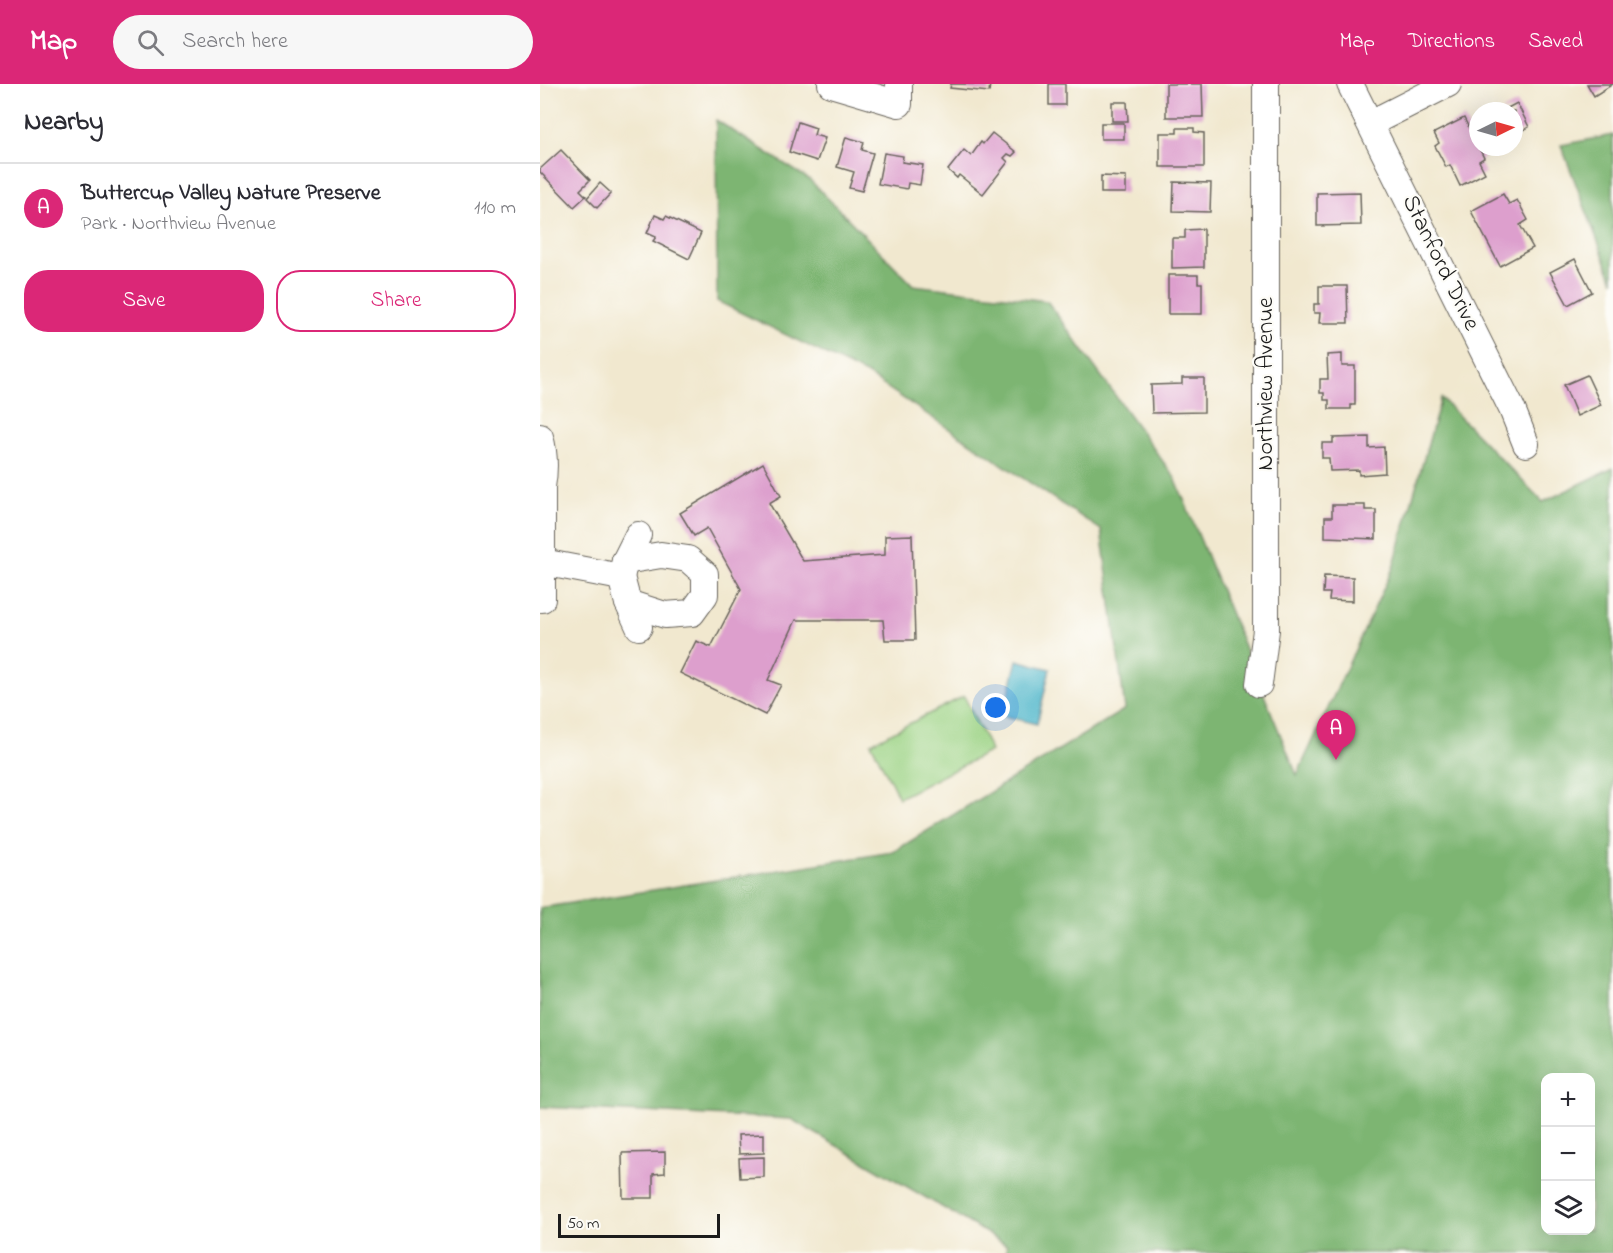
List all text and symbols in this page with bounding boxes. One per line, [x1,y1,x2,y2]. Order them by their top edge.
search box [113,15,533,69]
text: Map [30,22,77,63]
icon: search [134,26,167,59]
text: Search here [182,26,288,58]
text: Map [1339,27,1375,57]
text: Directions [1408,27,1495,57]
text: Saved [1528,27,1583,57]
north arrow [1469,102,1523,156]
text: Nearby [24,104,103,142]
text: Buttercup Valley Nature Preserve [81,178,381,210]
street label: Stanford Drive [1392,189,1488,337]
text: A [37,194,50,223]
text: 110 m [474,194,516,223]
text: Park · Northview Avenue [81,210,276,239]
button: Save [24,270,264,332]
button: Share [276,270,516,332]
street label: Northview Avenue [1249,297,1284,471]
your location [981,693,1010,722]
pin: A [1316,710,1356,760]
map controls [1541,1073,1595,1235]
button: + [1541,1073,1595,1127]
button: − [1541,1127,1595,1181]
button: layers [1541,1181,1595,1235]
scale bar [558,1211,720,1238]
text: 50 m [567,1212,599,1236]

